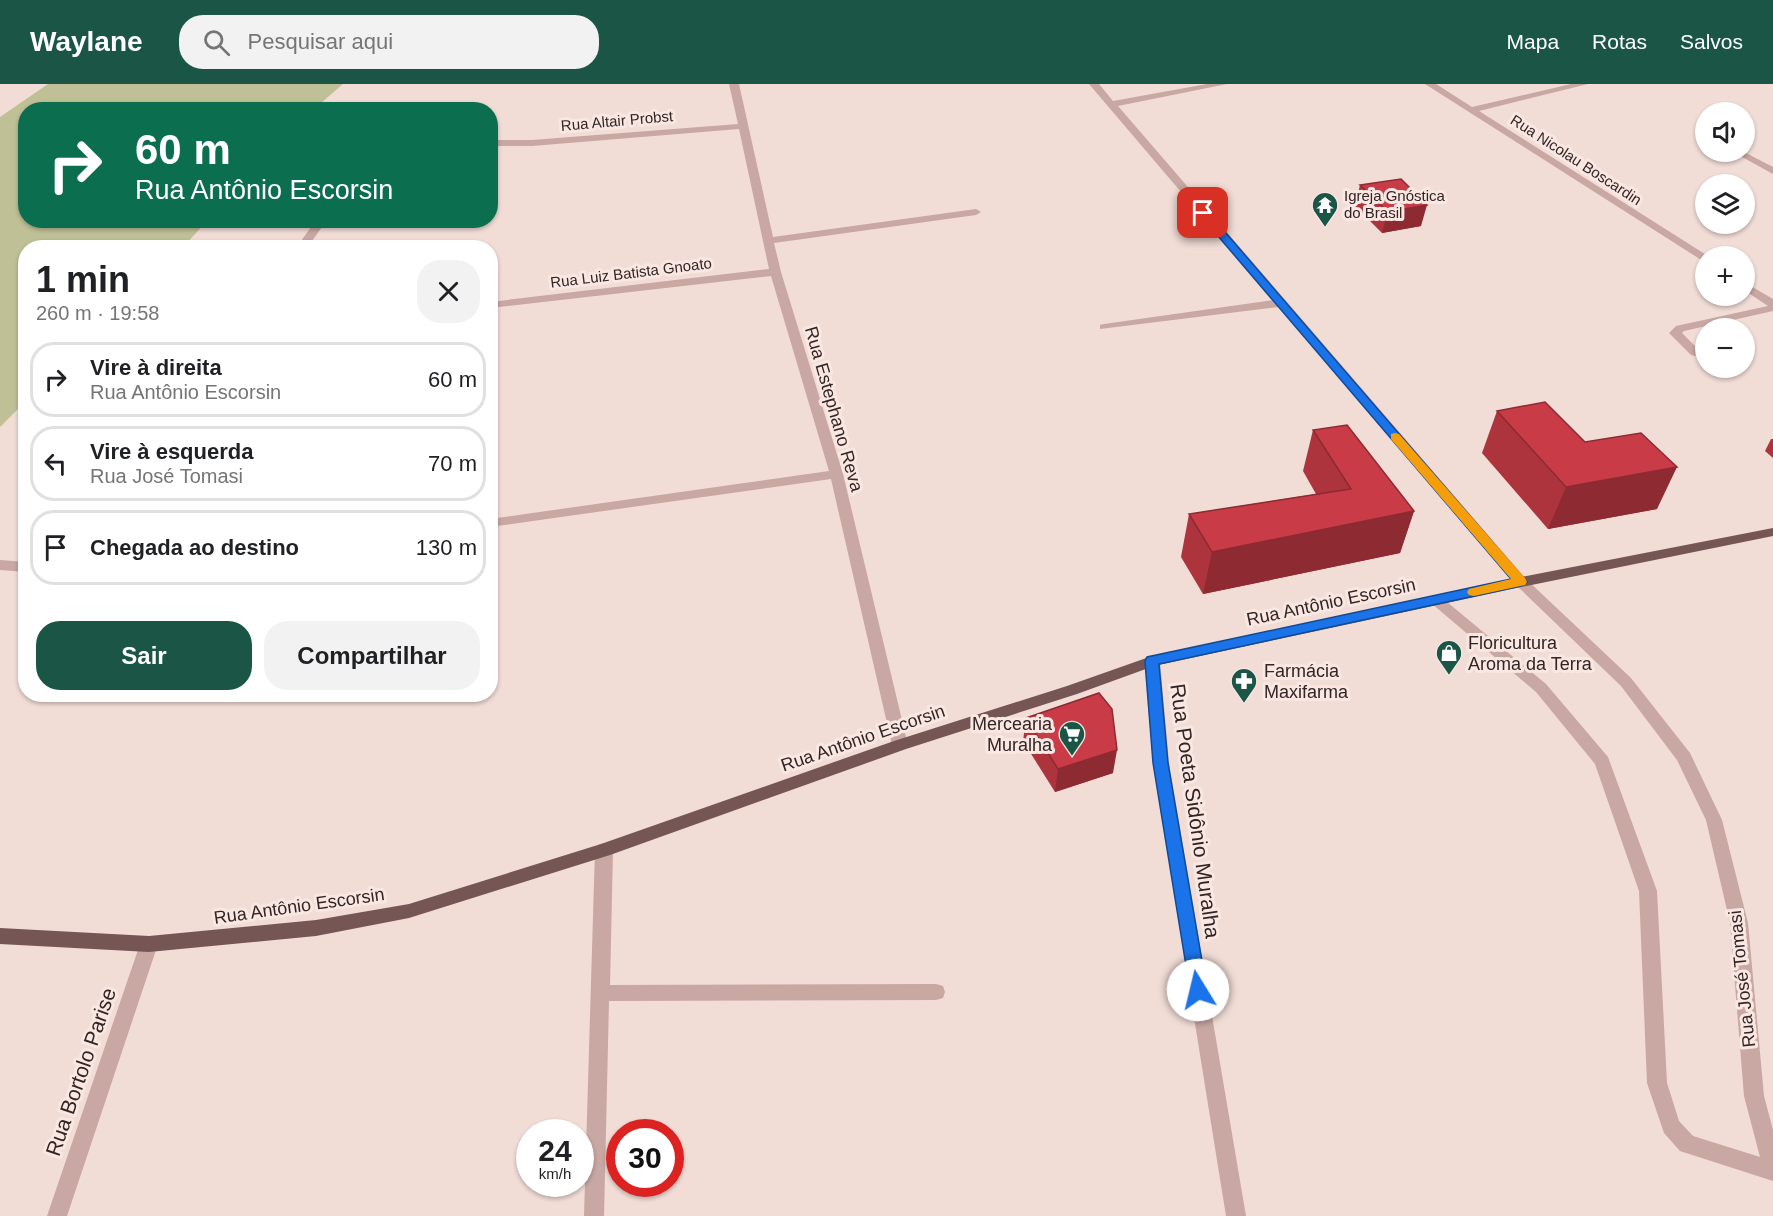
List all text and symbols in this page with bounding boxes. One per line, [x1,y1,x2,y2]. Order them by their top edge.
search box [179,15,599,69]
text: Waylane [30,26,143,57]
icon: search [200,26,233,59]
text: Pesquisar aqui [248,29,393,54]
text: Mapa [1507,30,1559,53]
text: Rotas [1592,30,1647,53]
text: Salvos [1680,30,1743,53]
map controls [1695,102,1755,378]
button: sound [1695,102,1755,162]
street label: Rua Altair Probst [560,107,675,134]
street label: Rua Nicolau Boscardin [1508,111,1645,208]
icon: right [36,126,114,204]
text: 60 m [135,126,231,173]
button: layers [1695,174,1755,234]
text: Rua Antônio Escorsin [135,175,393,205]
pin [1177,187,1228,238]
place label: Igreja Gnóstica do Brasil [1344,187,1446,221]
temple icon: Igreja Gnóstica do Brasil [1310,190,1340,228]
icon: arrive [1186,196,1219,229]
button: + [1695,246,1755,306]
street label: Rua Luiz Batista Gnoato [549,254,713,291]
text: 1 min [36,259,130,300]
button: close [417,260,480,323]
text: 260 m · 19:58 [36,302,159,324]
button: − [1695,318,1755,378]
street label: Rua Estephano Reva [801,324,867,495]
text: Vire à direita [90,355,222,380]
icon: right [39,363,72,396]
text: 60 m [428,367,477,392]
text: Rua Antônio Escorsin [90,381,281,403]
text: Vire à esquerda [90,439,253,464]
icon: left [39,447,72,480]
text: 70 m [428,451,477,476]
text: Rua José Tomasi [90,465,243,487]
icon: arrive [39,531,72,564]
text: Chegada ao destino [90,535,299,560]
text: 130 m [416,535,477,560]
street label: Rua Antônio Escorsin [1245,574,1417,630]
button: Sair [36,621,252,690]
button: Compartilhar [264,621,480,690]
place label: Floricultura Aroma da Terra [1468,633,1593,674]
shop icon: Floricultura Aroma da Terra [1434,638,1464,676]
place label: Farmácia Maxifarma [1264,661,1349,702]
pharmacy icon: Farmácia Maxifarma [1229,666,1259,704]
street label: Rua Poeta Sidônio Muralha [1166,682,1225,940]
street label: Rua Antônio Escorsin [778,701,948,775]
place label: Mercearia Muralha [972,714,1053,755]
supermarket icon: Mercearia Muralha [1057,719,1087,757]
street label: Rua Antônio Escorsin [212,884,386,928]
street label: Rua José Tomasi [1725,909,1759,1049]
position arrow [1166,958,1230,1022]
street label: Rua Bortolo Parise [41,985,120,1159]
speed limit sign: 30 [606,1119,684,1197]
text: 24 [538,1134,572,1167]
text: km/h [539,1165,571,1182]

